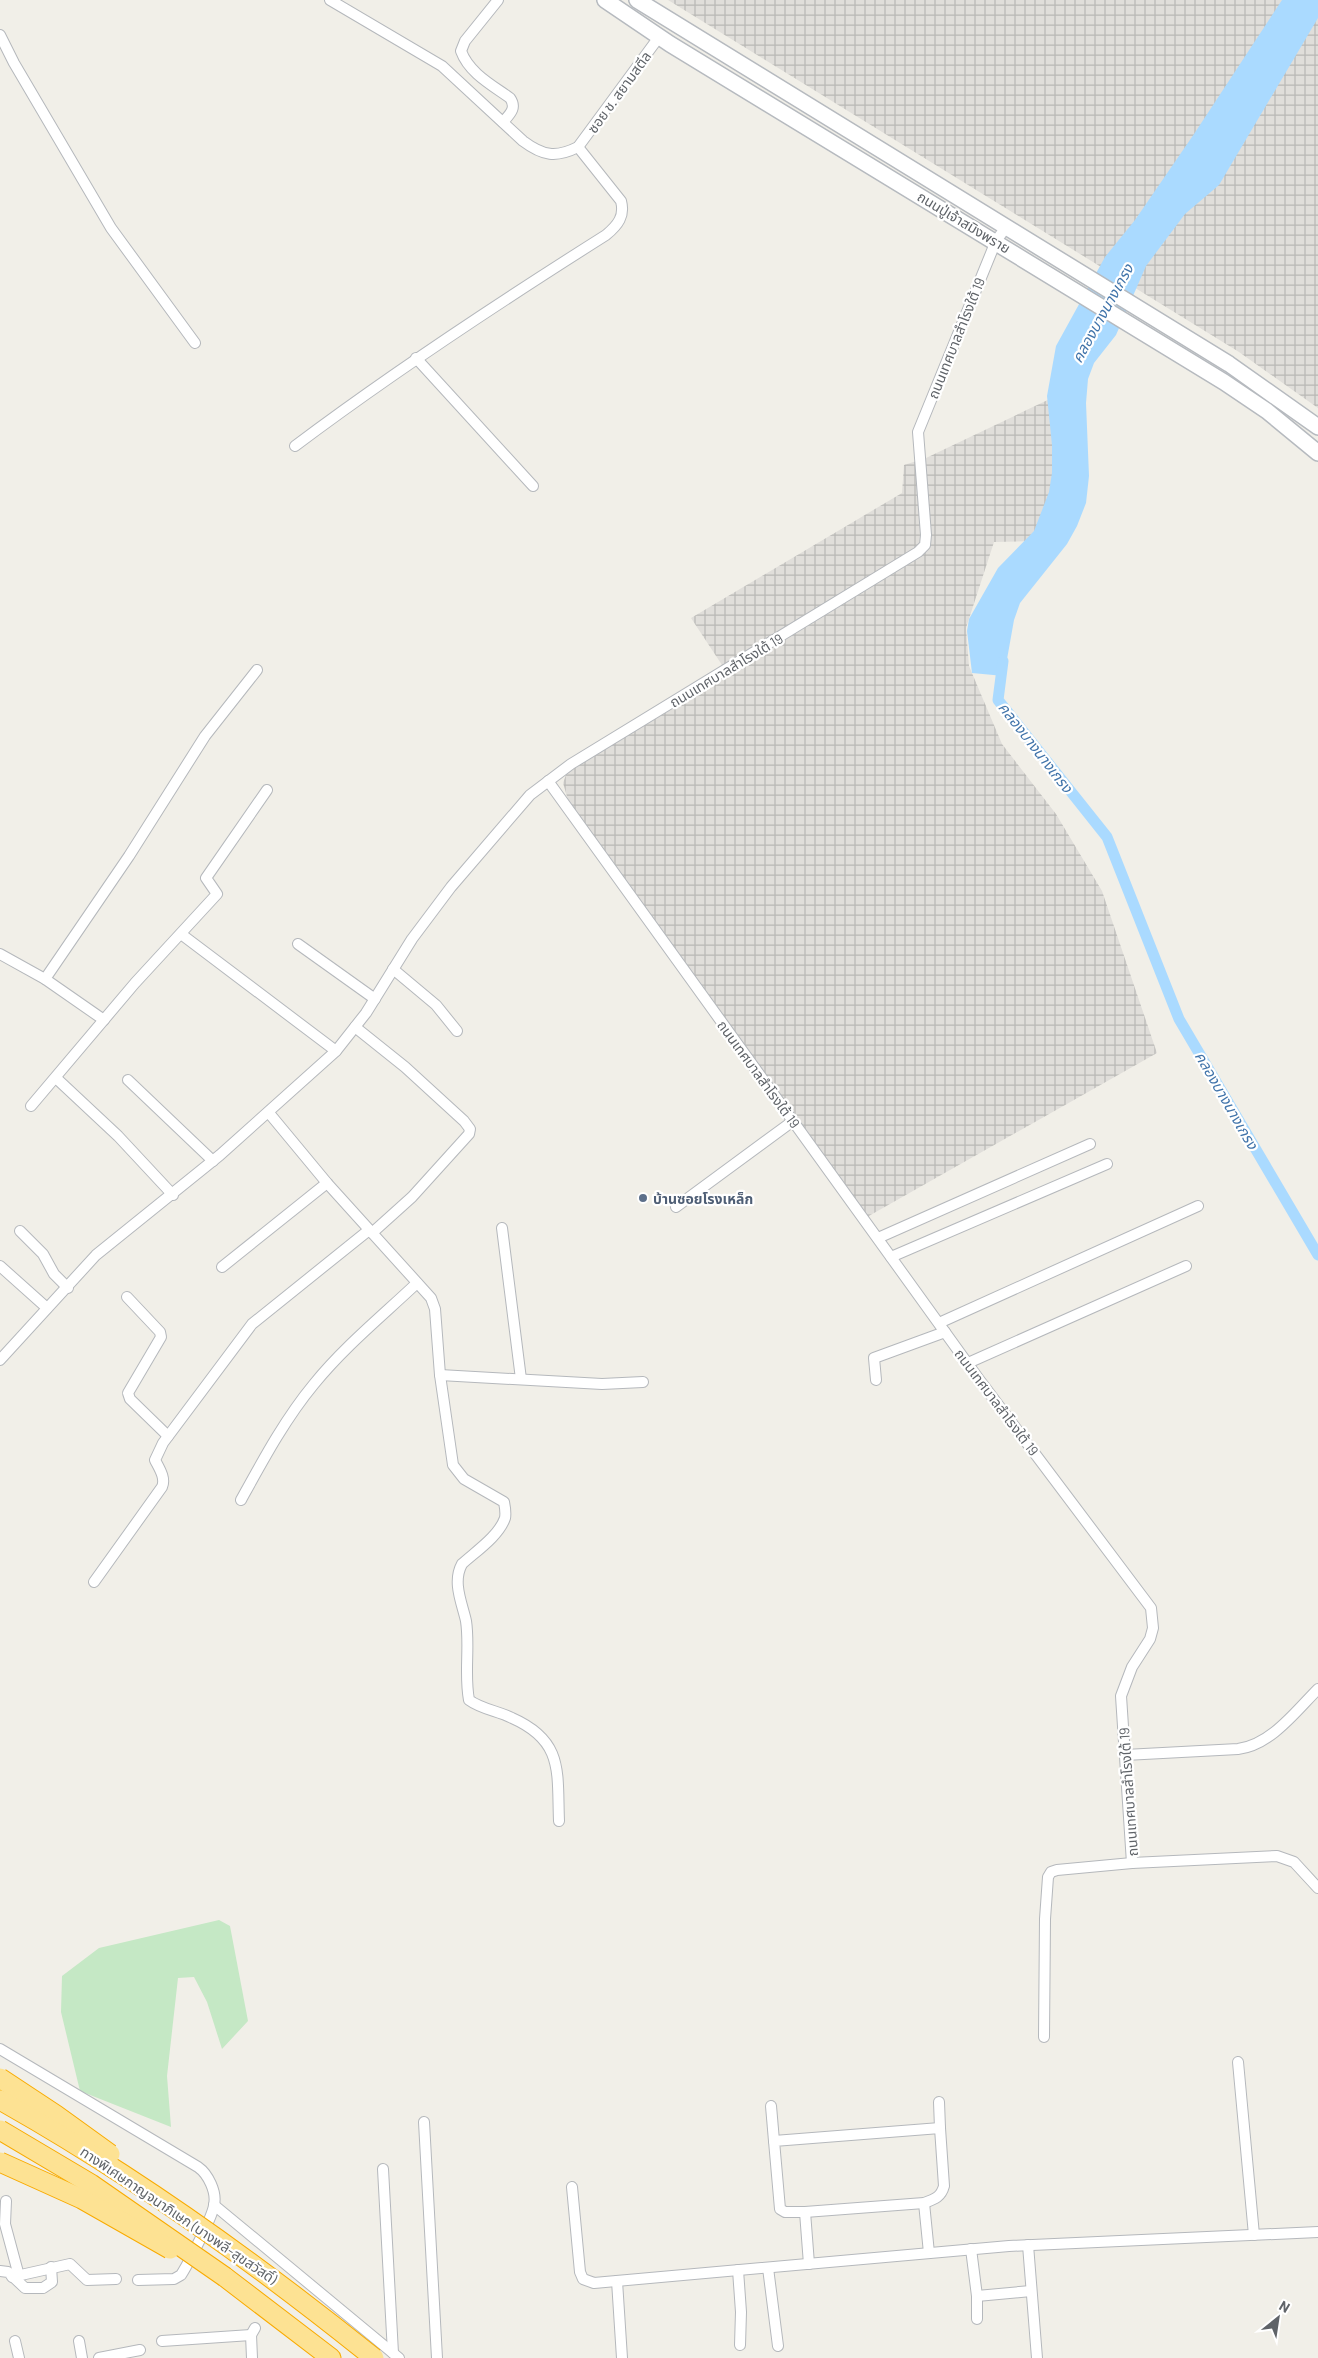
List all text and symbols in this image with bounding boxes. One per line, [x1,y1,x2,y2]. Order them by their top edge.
street label: ซอย ช. สยามสตีล [584,48,654,136]
street label: ถนนปู่เจ้าสมิงพราย [914,188,1014,257]
water label: คลองบางนางเกรง [1068,260,1137,365]
street label: ถนนเทศบาลสำโรงใต้ 19 [924,275,988,401]
street label: ถนนเทศบาลสำโรงใต้ 19 [666,629,786,711]
water label: คลองบางนางเกรง [995,698,1077,797]
street label: ถนนเทศบาลสำโรงใต้ 19 [714,1017,804,1131]
water label: คลองบางนางเกรง [1192,1048,1263,1153]
place label: บ้านซอยโรงเหล็ก [653,1190,753,1207]
marker: บ้านซอยโรงเหล็ก [637,1192,649,1204]
street label: ถนนเทศบาลสำโรงใต้ 19 [951,1345,1043,1459]
street label: ถนนเทศบาลสำโรงใต้ 19 [1115,1727,1141,1857]
street label: ทางพิเศษกาญจนาภิเษก (บางพลี-สุขสวัสดิ์) [77,2143,281,2288]
north arrow [1253,2293,1303,2343]
text: N [1276,2297,1293,2316]

